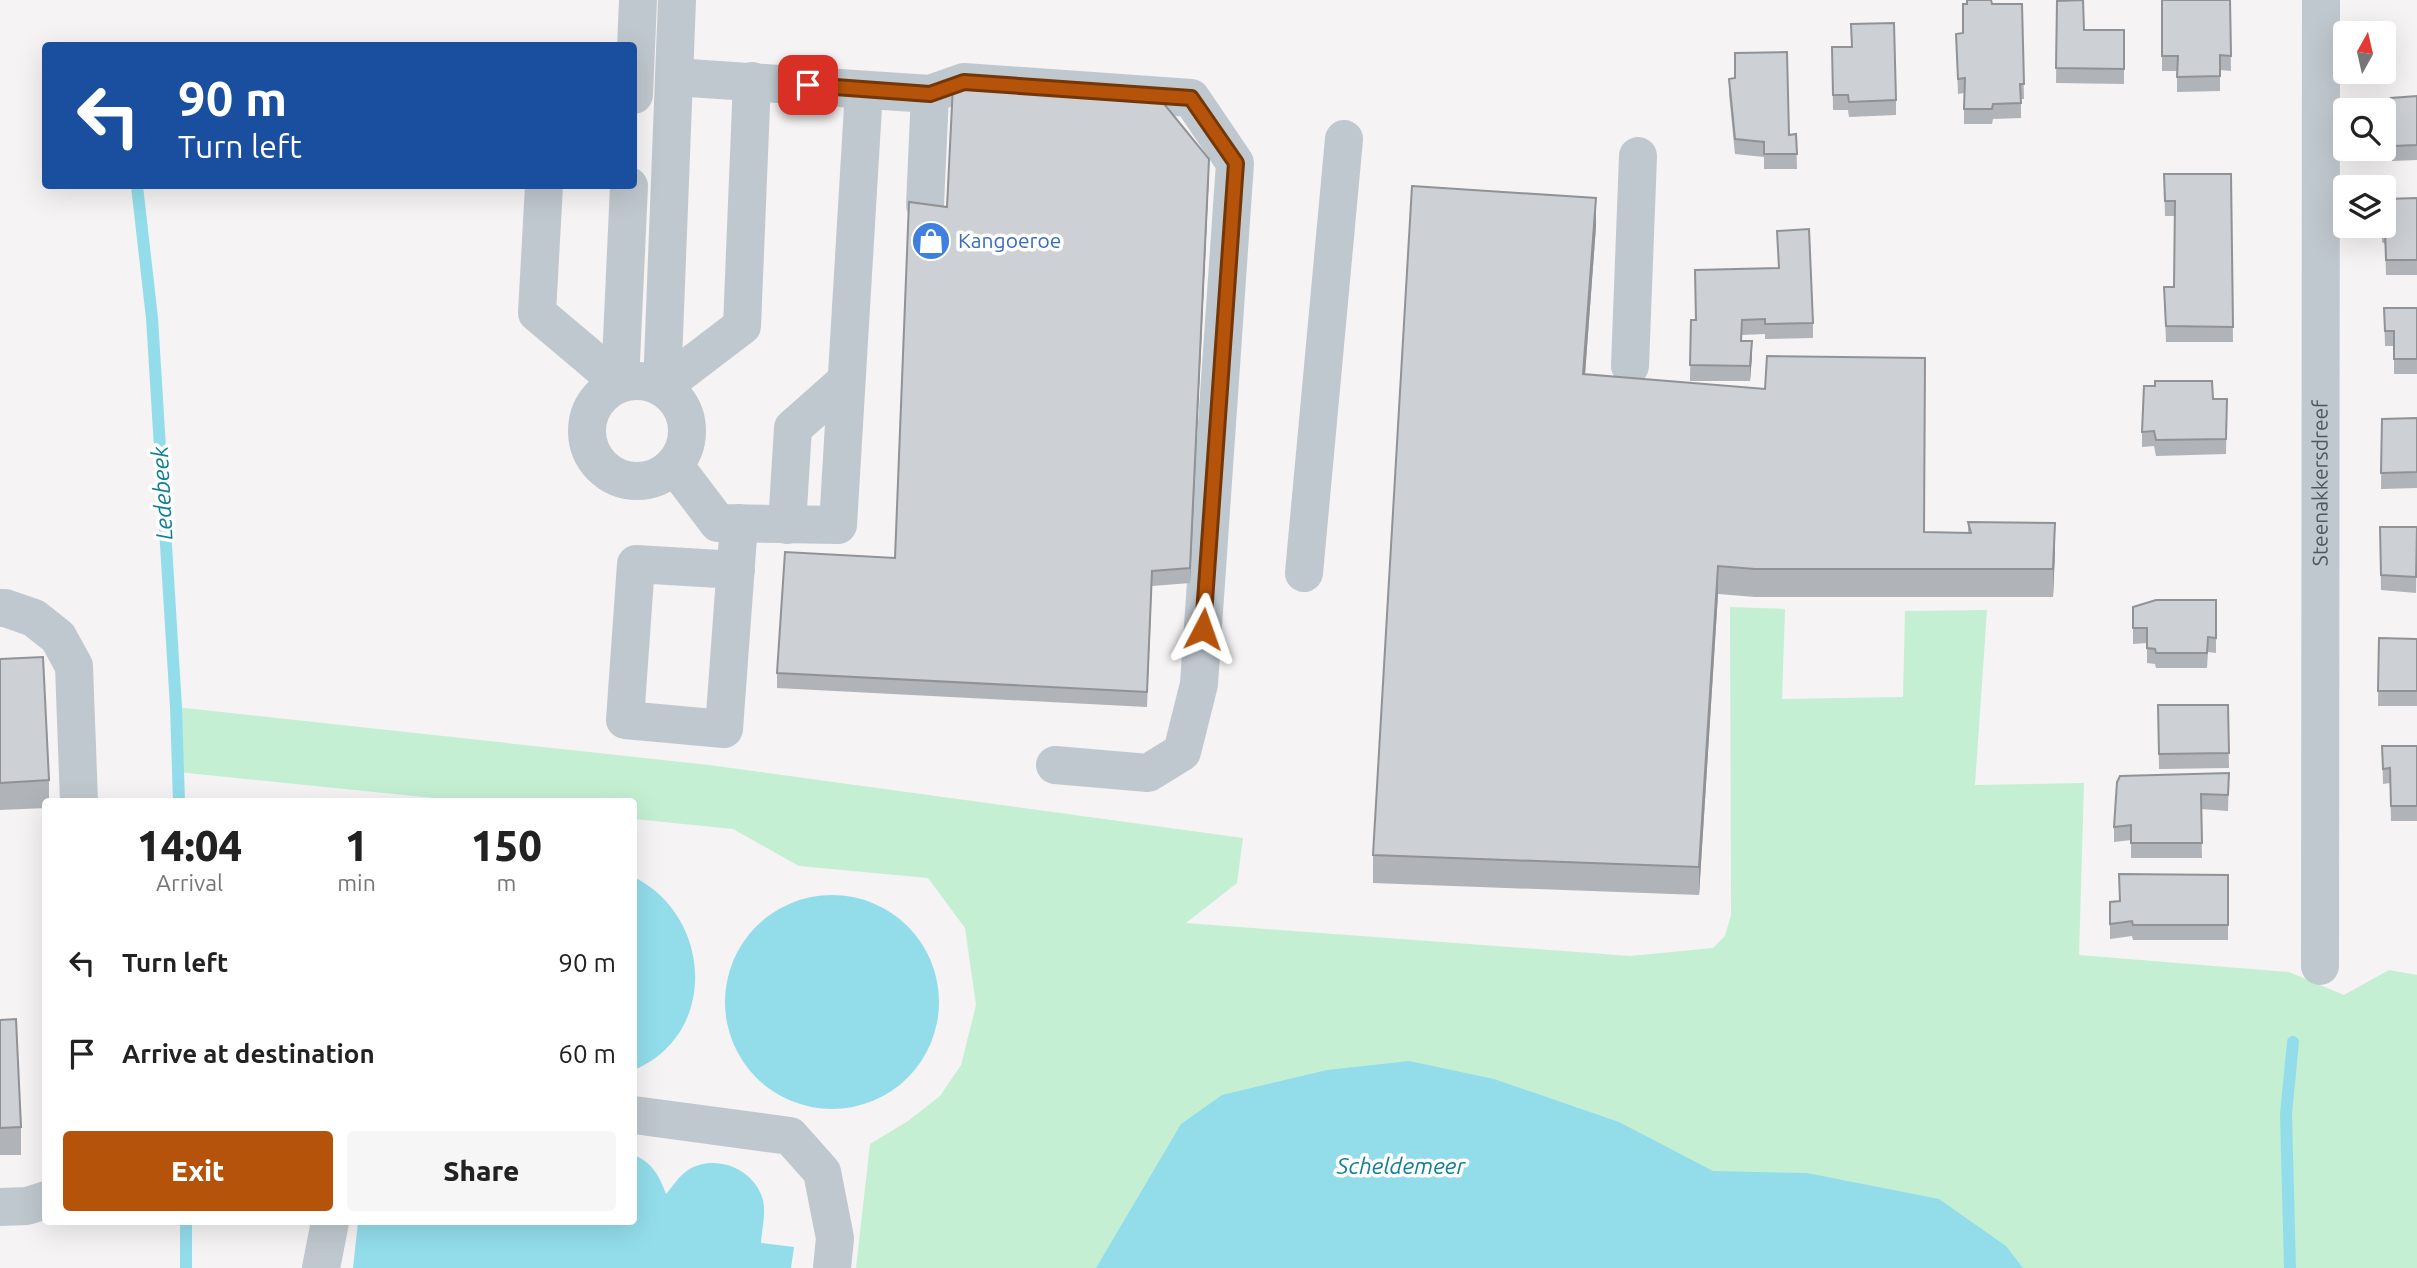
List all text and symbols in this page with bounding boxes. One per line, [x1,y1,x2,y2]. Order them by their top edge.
north arrow [2333,21,2396,84]
map controls [2333,21,2396,238]
pin [778,55,838,115]
icon: arrive [789,66,827,104]
icon: left [63,70,154,161]
text: 90 m [178,70,287,125]
button: search [2333,98,2396,161]
text: Turn left [178,128,302,164]
button: layers [2333,175,2396,238]
shop icon: Kangoeroe [910,220,952,262]
place label: Kangoeroe [958,228,1061,252]
street label: Steenakkersdreef [2307,399,2332,566]
water label: Ledebeek [147,445,176,541]
position arrow [1166,592,1240,666]
text: 14:04 [137,822,242,869]
text: 1 [345,822,368,869]
text: 150 [471,822,542,869]
text: Arrival [156,870,223,895]
text: min [337,870,376,895]
text: m [496,870,516,895]
icon: left [63,944,101,982]
text: Turn left [122,948,228,977]
text: 90 m [558,948,616,977]
icon: arrive [63,1035,101,1073]
text: Arrive at destination [122,1039,375,1068]
text: 60 m [558,1039,616,1068]
button: Exit [63,1131,333,1211]
button: Share [347,1131,616,1211]
water label: Scheldemeer [1336,1153,1466,1178]

